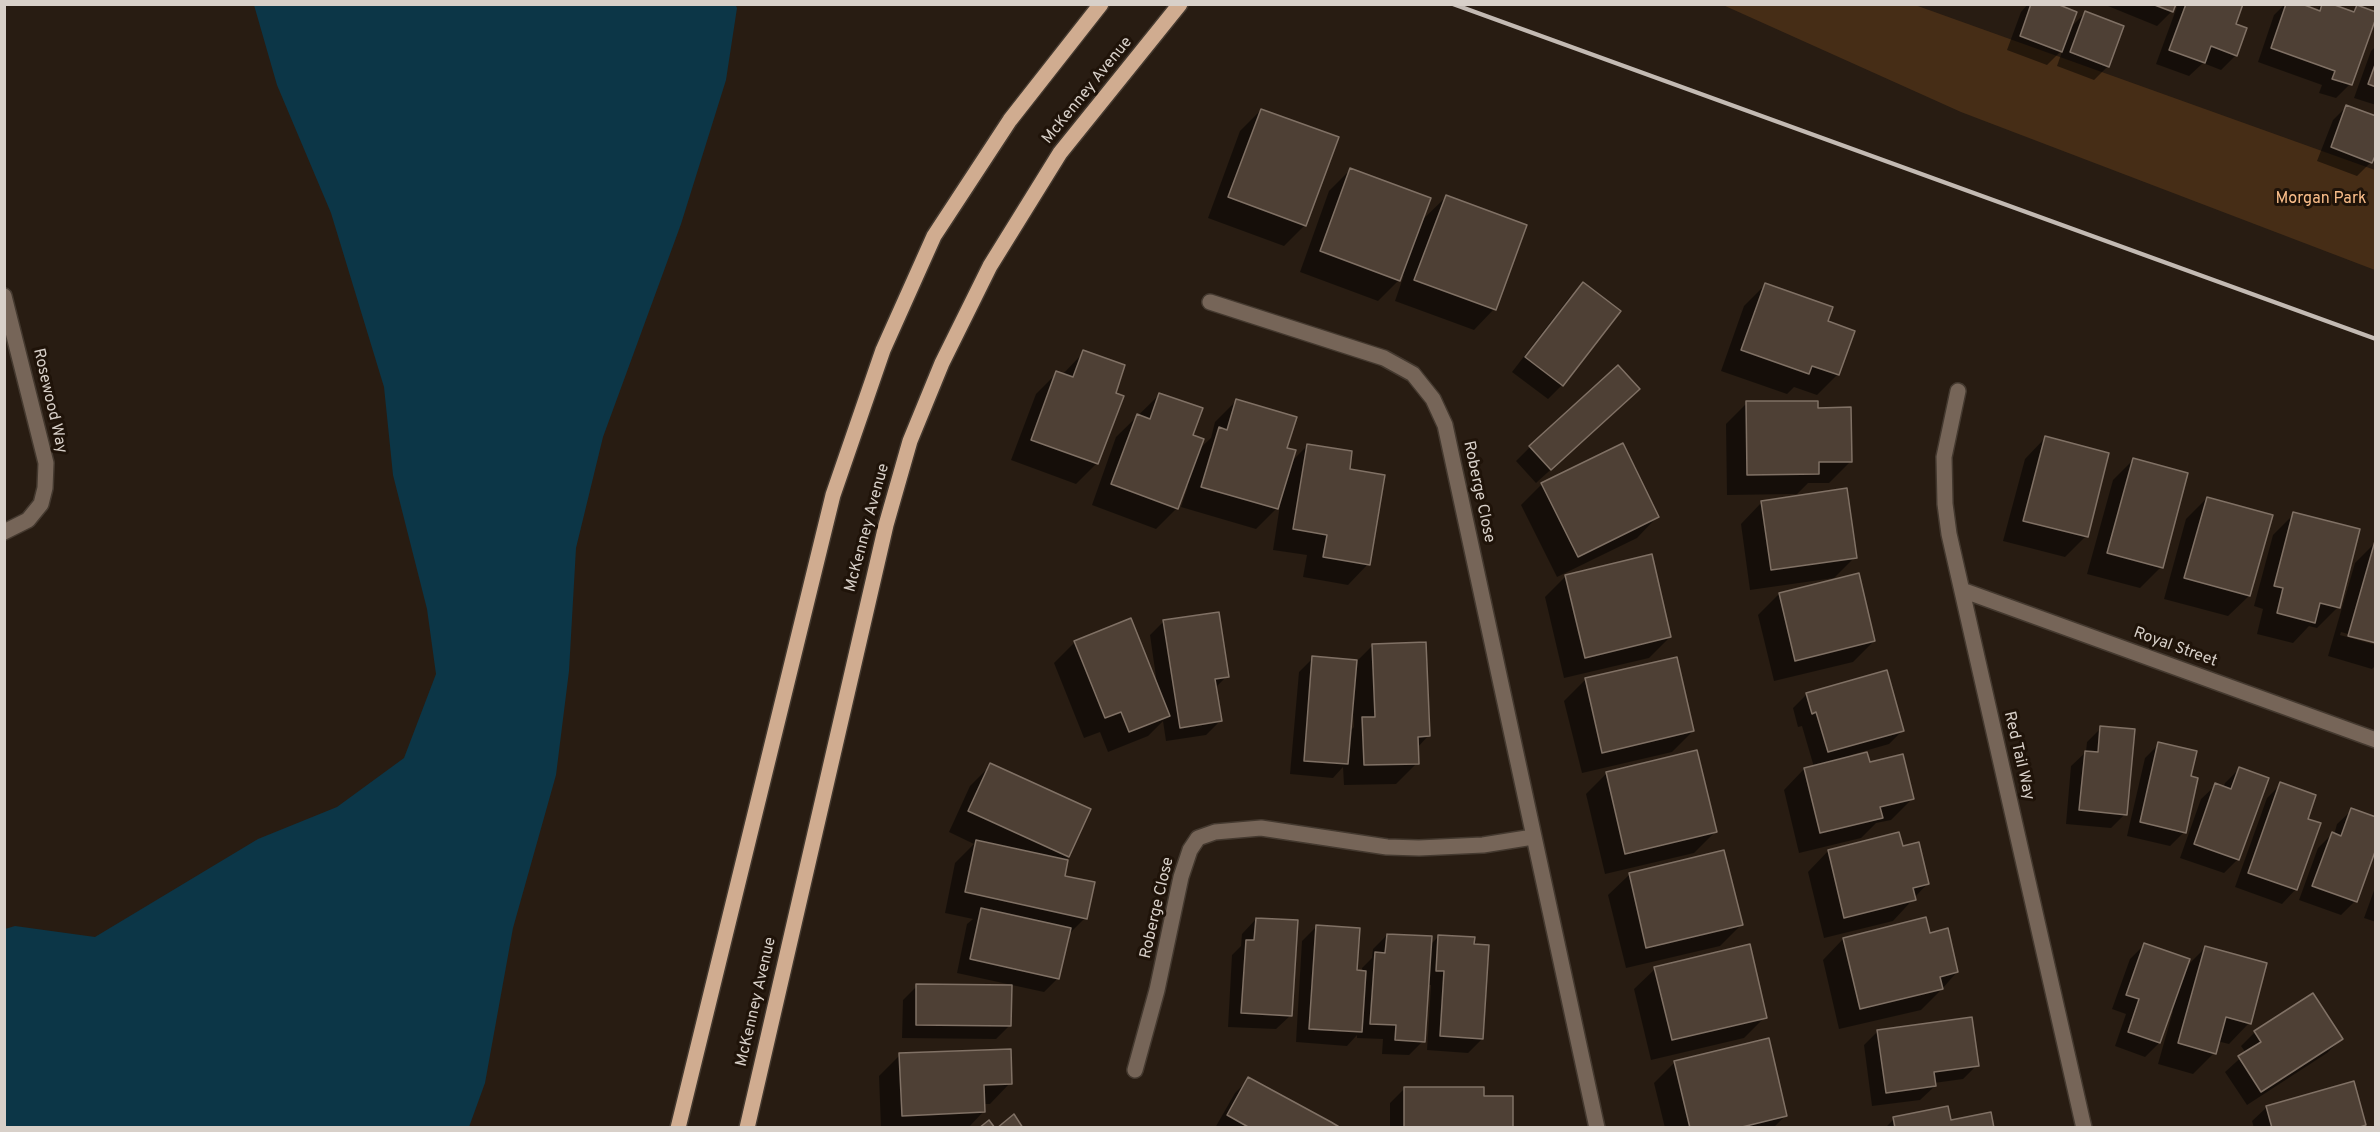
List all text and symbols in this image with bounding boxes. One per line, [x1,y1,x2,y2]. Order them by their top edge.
street label: McKenney Avenue [1039,34,1137,148]
park label: Morgan Park [2275,190,2367,210]
street label: Rosewood Way [28,347,70,455]
street label: Roberge Close [1458,439,1498,545]
street label: McKenney Avenue [842,462,894,594]
street label: Royal Street [2131,624,2219,672]
street label: Red Tail Way [1998,710,2038,802]
street label: Roberge Close [1137,855,1179,961]
street label: McKenney Avenue [733,935,781,1069]

